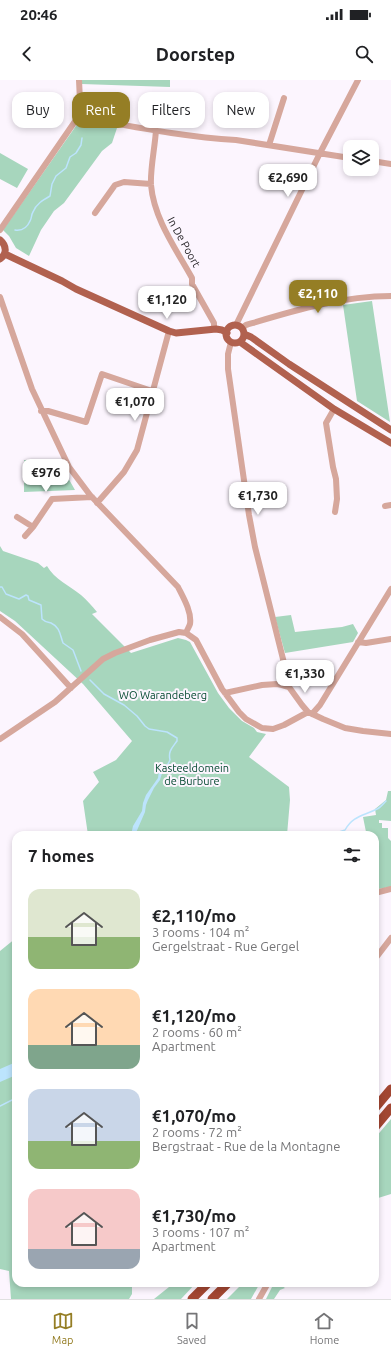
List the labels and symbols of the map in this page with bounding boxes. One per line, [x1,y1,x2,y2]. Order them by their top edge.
pin: €2,690 [255,164,321,198]
street label: In De Poort [165,215,203,270]
pin: €2,110 [285,280,351,314]
pin: €1,120 [134,286,200,320]
pin: €1,070 [102,388,168,422]
pin: €976 [22,459,70,493]
pin: €1,730 [225,482,291,516]
pin: €1,330 [272,660,338,694]
park label: WO Warandeberg [119,689,207,701]
park label: Kasteeldomein de Burbure [155,762,229,787]

